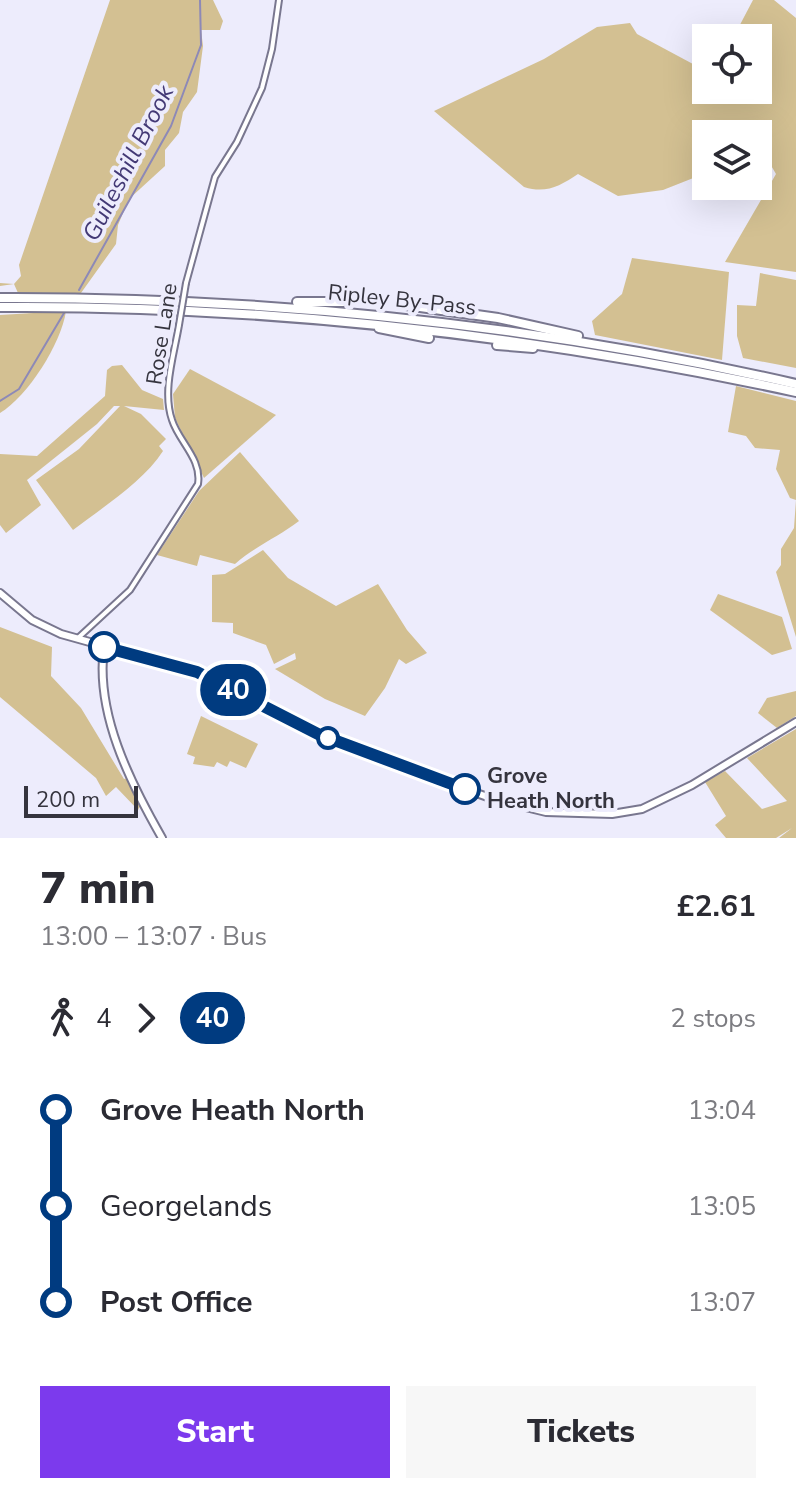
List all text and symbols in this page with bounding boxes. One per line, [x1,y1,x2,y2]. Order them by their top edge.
map controls [692,24,772,200]
button: locate [692,24,772,104]
water label: Guileshill Brook [75,79,181,246]
button: layers [692,120,772,200]
street label: Ripley By-Pass [326,277,478,323]
street label: Rose Lane [139,281,185,387]
unlabelled marker [89,632,119,662]
line badge: 40 [197,664,269,716]
text: 40 [216,671,250,709]
unlabelled marker [317,727,339,749]
place label: Grove Heath North [487,761,615,816]
marker: Grove Heath North [450,774,480,804]
scale bar [24,782,138,818]
text: 200 m [36,785,100,815]
text: 7 min [40,859,156,919]
text: £2.61 [677,886,756,927]
text: 13:00 – 13:07 · Bus [40,919,267,954]
icon: walk [40,996,84,1040]
icon: forward [124,996,168,1040]
text: 40 [196,999,229,1037]
text: 4 [96,1001,112,1036]
text: 2 stops [670,1001,756,1036]
text: Grove Heath North [100,1090,365,1131]
text: 13:04 [688,1093,756,1128]
text: Georgelands [100,1186,272,1227]
text: 13:05 [688,1189,756,1224]
text: Post Office [100,1282,252,1323]
text: 13:07 [688,1285,756,1320]
button: Start [40,1386,390,1478]
button: Tickets [406,1386,756,1478]

